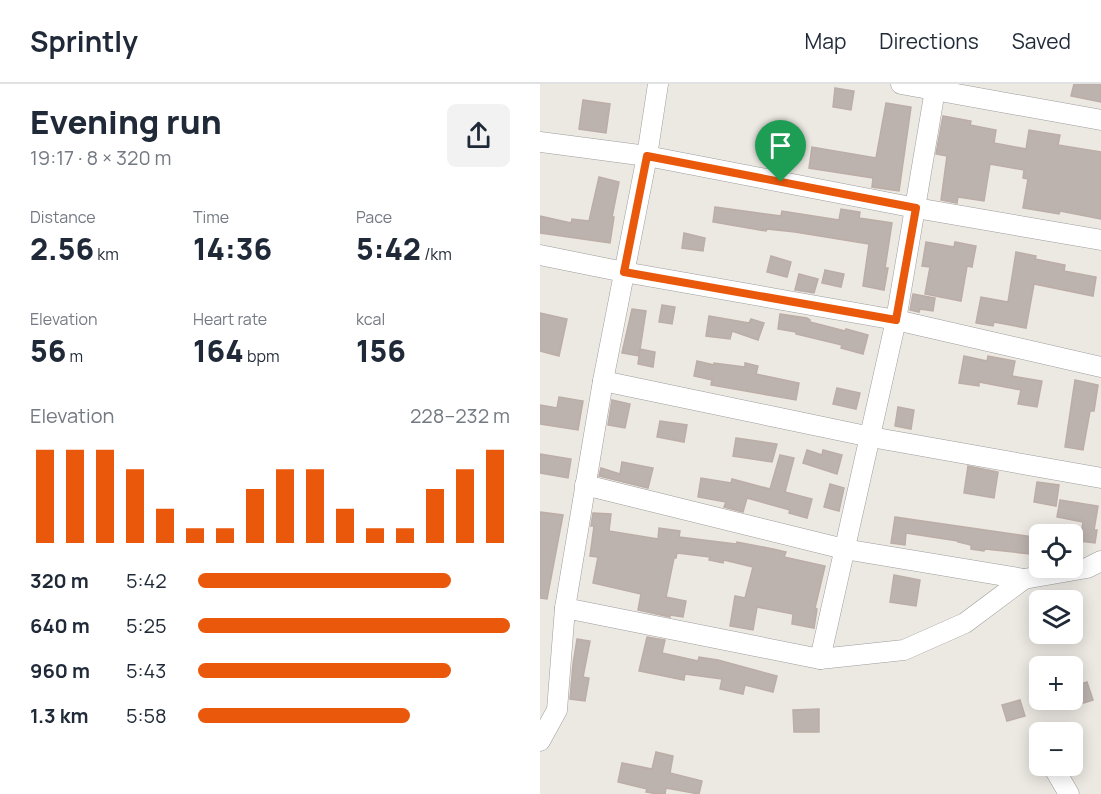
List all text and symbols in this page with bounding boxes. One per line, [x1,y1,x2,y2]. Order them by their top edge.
text: Sprintly [30,22,138,60]
text: Map [805,27,846,55]
text: Directions [879,27,979,55]
text: Saved [1012,27,1071,55]
text: Evening run [30,99,222,144]
button: share [447,104,510,167]
pin [755,120,806,182]
icon: arrive [764,129,797,162]
text: 19:17 · 8 × 320 m [30,144,172,171]
text: Distance [30,206,96,228]
text: Time [193,206,229,228]
text: Pace [356,206,392,228]
text: 2.56 [30,228,94,269]
text: 14:36 [193,228,272,269]
text: 5:42 [356,228,421,269]
text: km [94,243,119,265]
text: /km [421,243,452,265]
text: Elevation [30,308,98,330]
text: Heart rate [193,308,267,330]
text: kcal [356,308,385,330]
text: 56 [30,330,66,371]
text: 164 [193,330,244,371]
text: 156 [356,330,406,371]
text: m [66,345,83,367]
text: bpm [244,345,279,367]
text: Elevation [30,402,114,429]
text: 228–232 m [410,402,510,429]
map controls [1029,524,1083,776]
button: locate [1029,524,1083,578]
text: 320 m [30,567,89,594]
text: 5:42 [126,567,167,594]
button: layers [1029,590,1083,644]
text: 640 m [30,612,90,639]
text: 5:25 [126,612,166,639]
button: + [1029,656,1083,710]
text: 960 m [30,657,90,684]
text: 5:43 [126,657,166,684]
text: 1.3 km [30,702,88,729]
text: 5:58 [126,702,167,729]
button: − [1029,722,1083,776]

